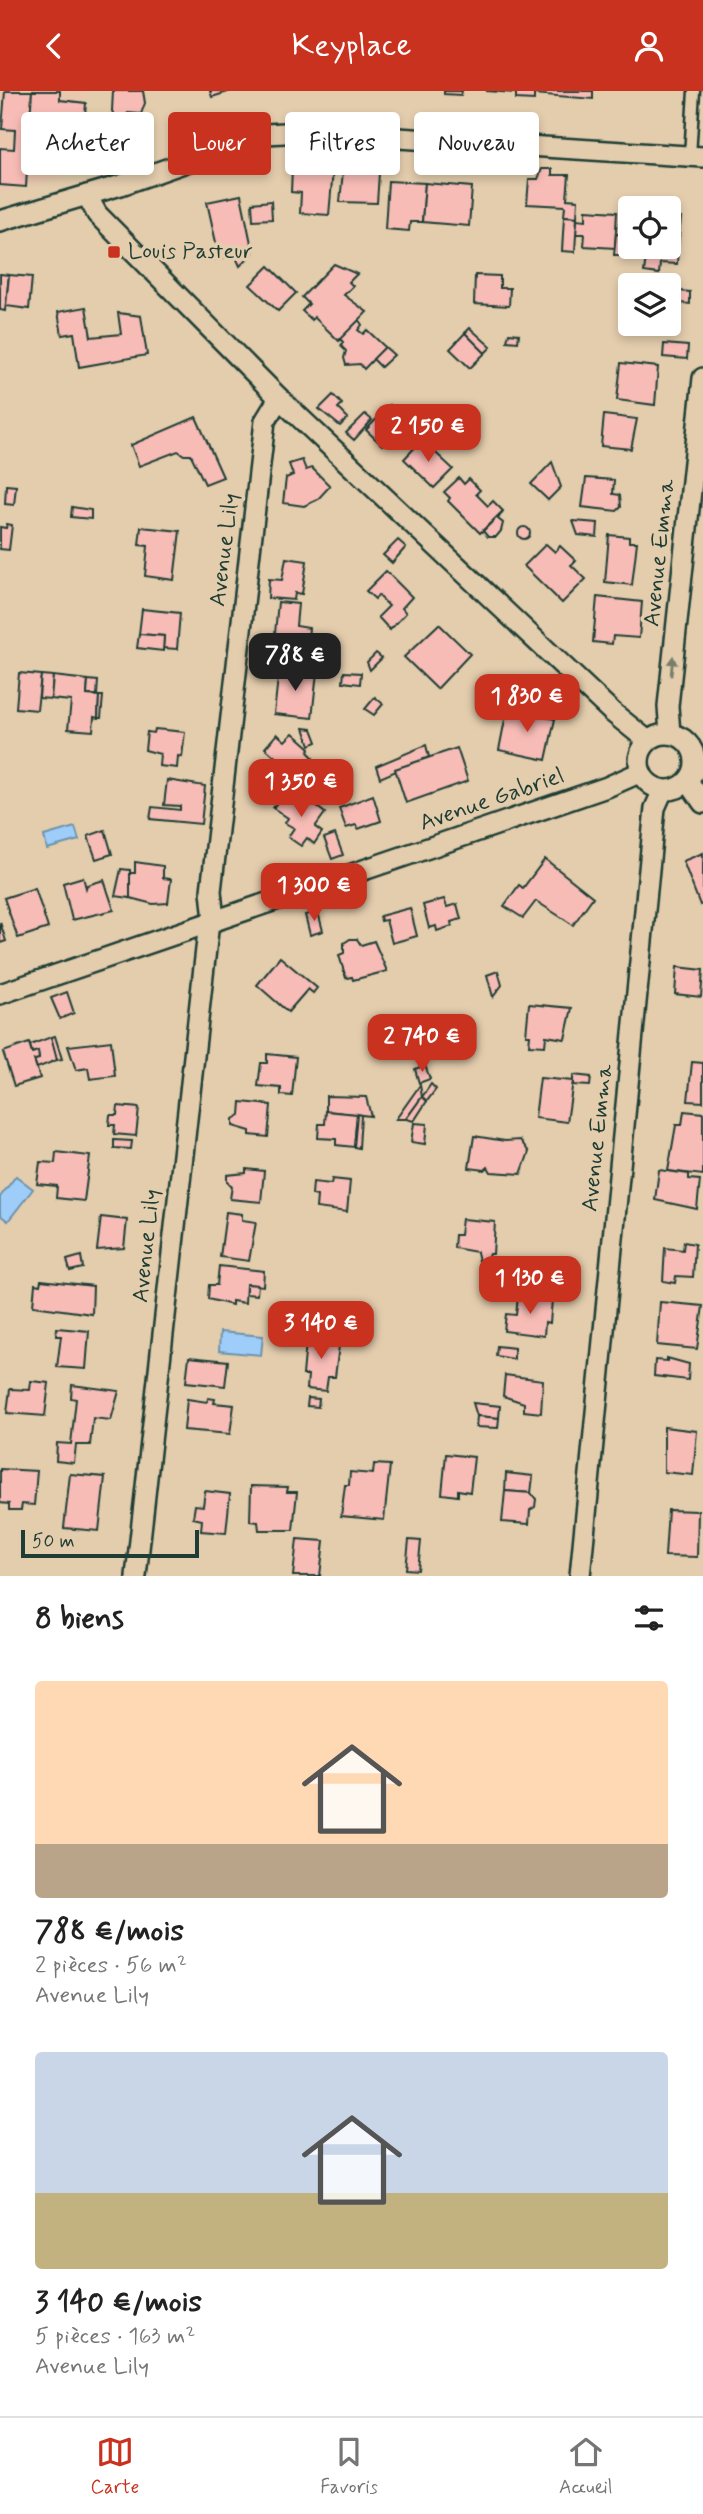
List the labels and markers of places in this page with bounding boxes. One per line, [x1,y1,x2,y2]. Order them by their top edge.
place label: Louis Pasteur [128,237,253,267]
marker: Louis Pasteur [106,244,122,260]
pin: 2 150 € [363,405,493,464]
pin: 788 € [246,633,344,693]
pin: 1 830 € [462,675,592,734]
pin: 1 350 € [236,759,366,819]
pin: 1 300 € [249,863,379,923]
pin: 2 740 € [357,1014,487,1074]
pin: 1 130 € [465,1257,595,1316]
pin: 3 140 € [256,1301,386,1361]

